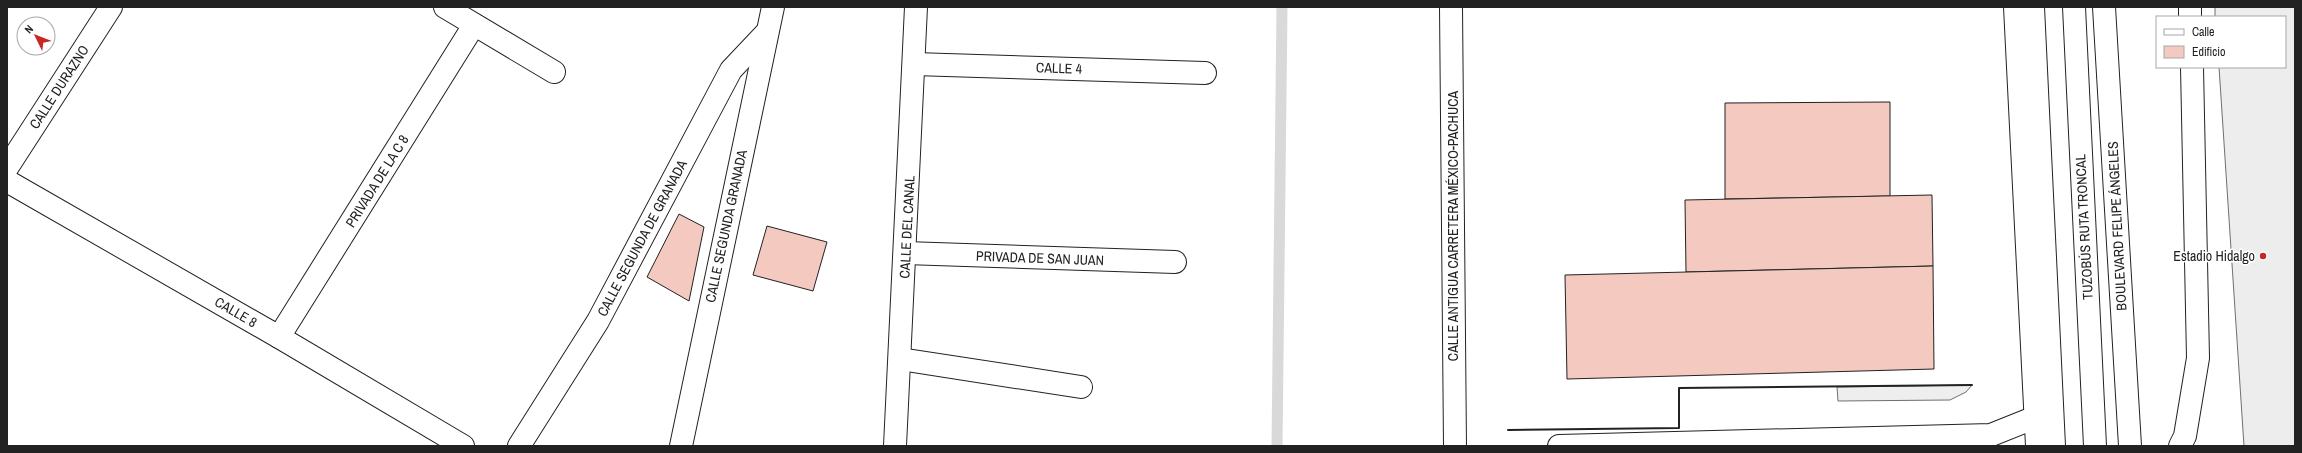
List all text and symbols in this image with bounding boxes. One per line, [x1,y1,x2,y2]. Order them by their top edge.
north arrow [16,16,56,56]
legend [2156,16,2286,68]
text: N [21,22,36,36]
text: Calle [2192,24,2214,40]
street label: CALLE DURAZNO [25,42,93,132]
text: Edificio [2192,44,2225,60]
street label: CALLE 4 [1036,58,1083,78]
street label: CALLE ANTIGUA CARRETERA MÉXICO-PACHUCA [1444,91,1462,361]
street label: PRIVADA DE LA C 8 [341,131,413,231]
street label: BOULEVARD FELIPE ÁNGELES [2104,141,2130,311]
street label: CALLE SEGUNDA GRANADA [701,148,751,304]
street label: TUZOBÚS RUTA TRONCAL [2071,153,2097,300]
street label: CALLE SEGUNDA DE GRANADA [593,156,691,319]
street label: CALLE DEL CANAL [895,175,919,279]
street label: PRIVADA DE SAN JUAN [976,247,1104,269]
place label: Estadio Hidalgo [2173,247,2255,265]
marker: Estadio Hidalgo [2258,251,2268,261]
street label: CALLE 8 [212,293,260,331]

